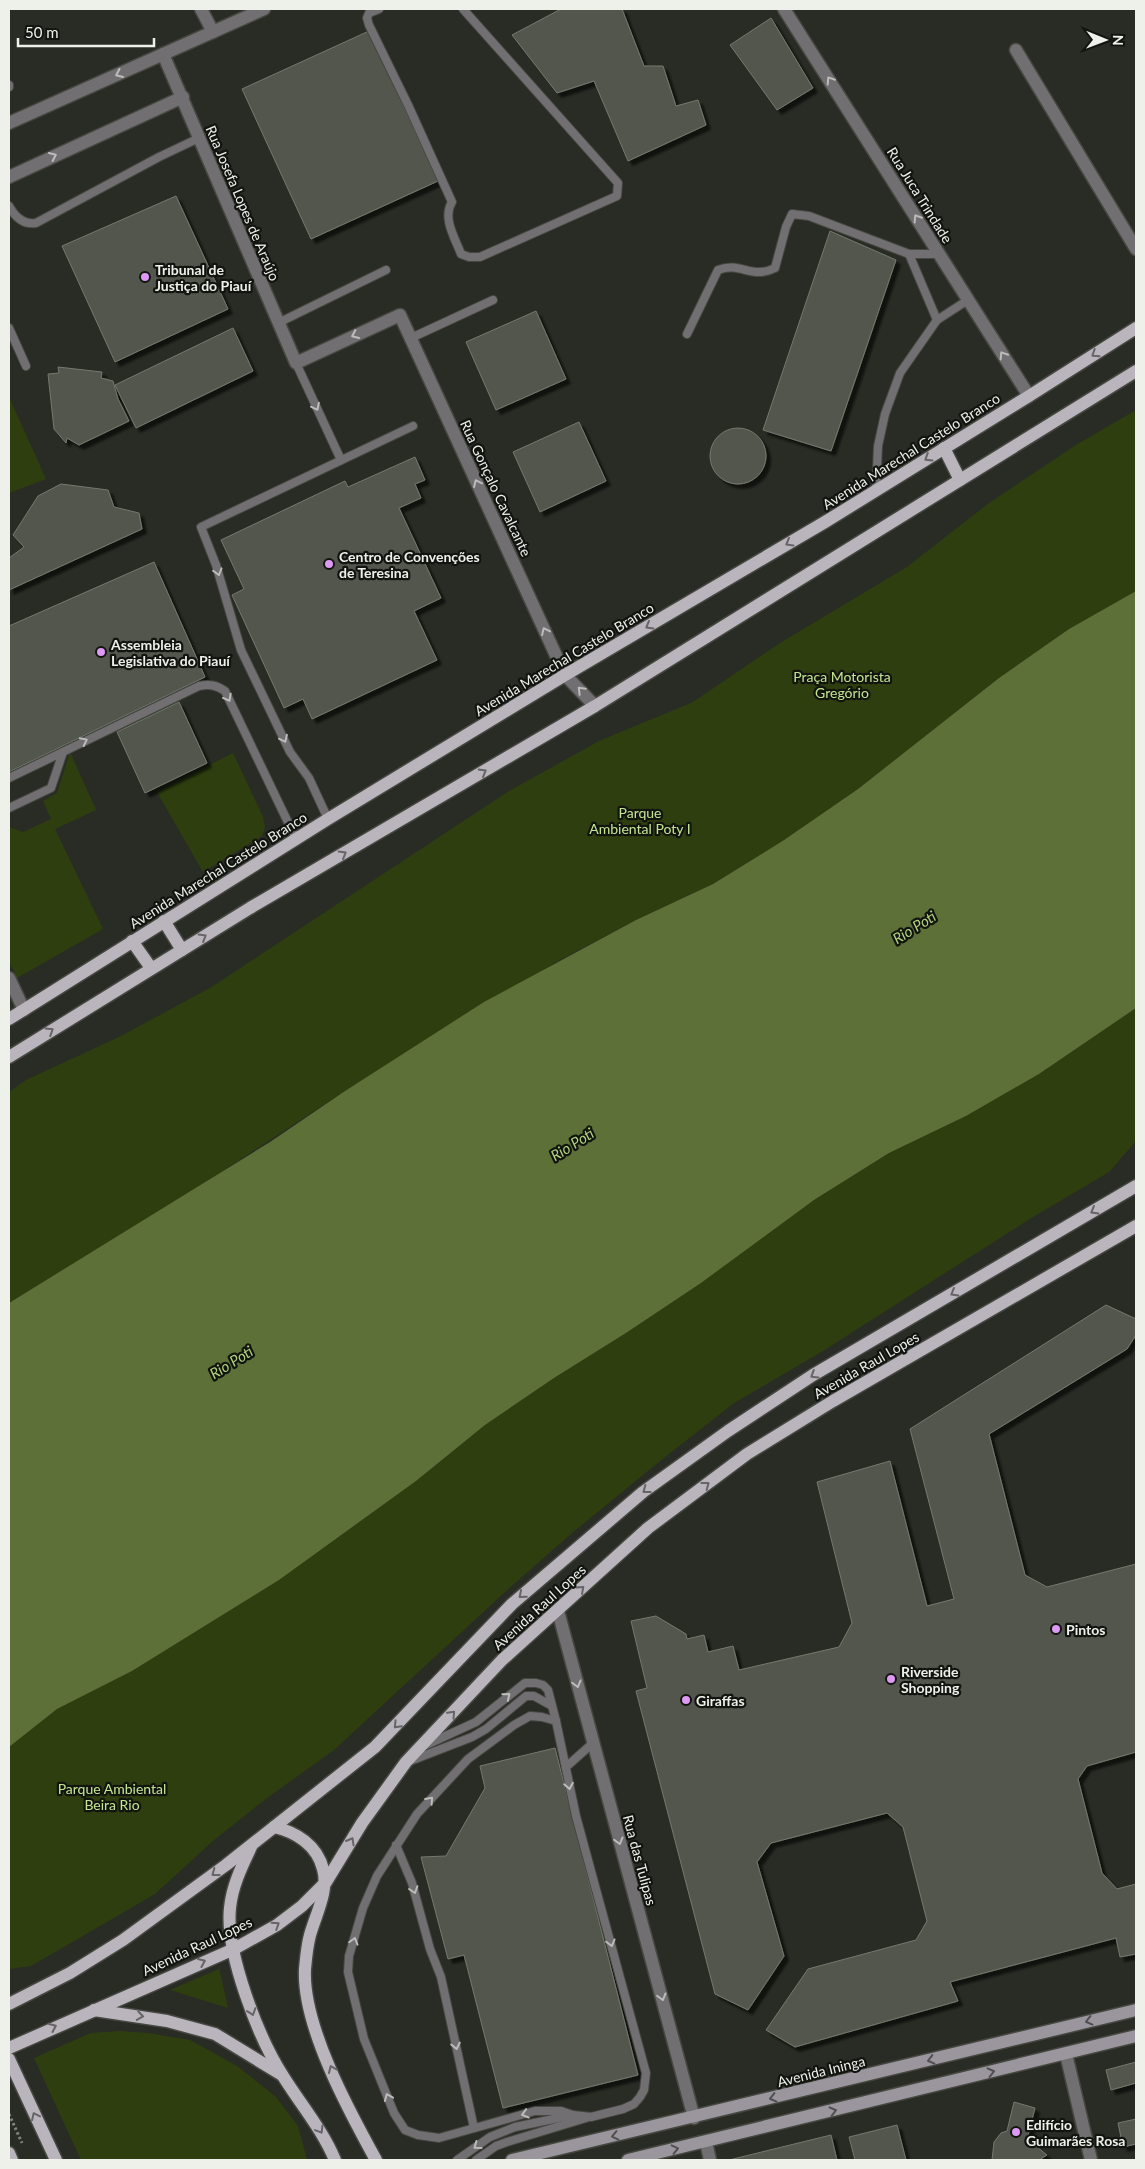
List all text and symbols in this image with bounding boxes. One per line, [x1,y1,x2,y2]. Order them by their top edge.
scale bar [18,15,154,47]
north arrow [1080,15,1130,65]
text: 50 m [25,23,59,41]
text: N [1110,35,1127,46]
one-way arrow [115,67,124,78]
one-way arrow [827,77,836,86]
street label: Rua Josefa Lopes de Araújo [203,123,284,283]
street label: Rua Juca Trindade [884,144,956,246]
one-way arrow [48,152,57,163]
one-way arrow [913,214,923,223]
place label: Tribunal de Justiça do Piauí [155,261,253,294]
marker: Tribunal de Justiça do Piauí [139,271,151,283]
one-way arrow [351,329,360,339]
one-way arrow [1092,348,1101,357]
one-way arrow [1000,352,1010,361]
street label: Avenida Marechal Castelo Branco [819,389,1003,513]
one-way arrow [310,402,320,411]
street label: Rua Gonçalo Cavalcante [457,417,535,559]
one-way arrow [924,452,933,462]
one-way arrow [473,479,484,488]
one-way arrow [785,537,794,547]
place label: Centro de Convenções de Teresina [339,548,480,581]
marker: Centro de Convenções de Teresina [323,558,335,570]
one-way arrow [213,568,223,576]
street label: Avenida Marechal Castelo Branco [471,599,657,719]
one-way arrow [645,619,654,629]
one-way arrow [540,627,551,636]
place label: Assembleia Legislativa do Piauí [110,636,231,669]
marker: Assembleia Legislativa do Piauí [95,646,107,658]
park label: Praça Motorista Gregório [793,668,891,701]
one-way arrow [577,687,586,696]
one-way arrow [221,692,231,701]
one-way arrow [278,734,288,743]
one-way arrow [79,737,88,748]
one-way arrow [478,768,487,778]
park label: Parque Ambiental Poty I [589,804,691,837]
street label: Avenida Marechal Castelo Branco [126,808,310,932]
one-way arrow [338,850,347,860]
water label: Rio Poti [889,907,939,947]
one-way arrow [198,933,207,943]
one-way arrow [45,1028,54,1038]
water label: Rio Poti [547,1124,597,1164]
one-way arrow [1091,1204,1100,1214]
one-way arrow [950,1286,959,1296]
street label: Avenida Raul Lopes [810,1328,922,1402]
water label: Rio Poti [206,1342,256,1382]
one-way arrow [810,1369,819,1378]
one-way arrow [700,1482,710,1491]
one-way arrow [643,1485,652,1493]
street label: Avenida Raul Lopes [489,1561,589,1653]
one-way arrow [576,1586,585,1595]
one-way arrow [519,1590,528,1598]
place label: Pintos [1066,1621,1105,1638]
marker: Pintos [1050,1623,1062,1635]
place label: Riverside Shopping [901,1663,960,1696]
marker: Riverside Shopping [885,1673,897,1685]
one-way arrow [571,1679,582,1688]
place label: Giraffas [696,1692,745,1709]
one-way arrow [501,1694,510,1702]
marker: Giraffas [680,1694,692,1706]
one-way arrow [446,1711,455,1720]
one-way arrow [394,1719,403,1728]
park label: Parque Ambiental Beira Rio [58,1780,166,1813]
one-way arrow [564,1782,574,1790]
one-way arrow [424,1796,433,1805]
street label: Rua das Tulipas [620,1813,660,1907]
one-way arrow [614,1836,624,1844]
one-way arrow [345,1837,355,1846]
one-way arrow [211,1867,221,1876]
one-way arrow [409,1885,419,1893]
street label: Avenida Raul Lopes [139,1913,255,1979]
one-way arrow [271,1921,280,1931]
one-way arrow [348,1938,358,1946]
one-way arrow [605,1939,615,1947]
one-way arrow [197,1958,206,1969]
one-way arrow [656,1993,666,2001]
one-way arrow [246,2008,256,2016]
one-way arrow [137,2010,145,2021]
one-way arrow [1085,2016,1093,2026]
one-way arrow [48,2023,57,2034]
one-way arrow [451,2042,461,2051]
street label: Avenida Ininga [775,2052,867,2090]
one-way arrow [926,2054,935,2065]
one-way arrow [327,2065,338,2074]
one-way arrow [987,2067,996,2078]
one-way arrow [769,2092,778,2103]
one-way arrow [383,2093,393,2101]
one-way arrow [829,2106,838,2117]
one-way arrow [522,2109,530,2119]
one-way arrow [31,2112,42,2121]
place label: Edifício Guimarães Rosa [1026,2116,1125,2149]
one-way arrow [313,2125,323,2134]
marker: Edifício Guimarães Rosa [1010,2126,1022,2138]
one-way arrow [611,2130,620,2141]
one-way arrow [474,2140,483,2149]
one-way arrow [671,2144,680,2155]

